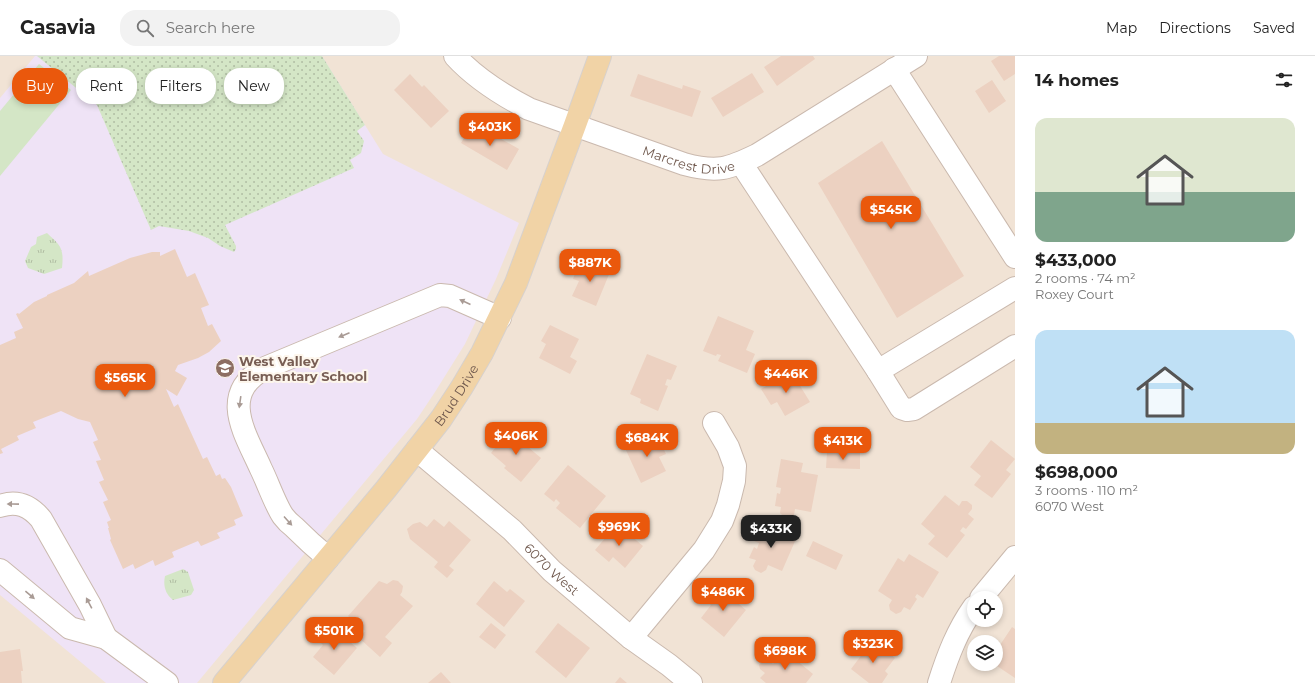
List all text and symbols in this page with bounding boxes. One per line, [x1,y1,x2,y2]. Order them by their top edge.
search box [120,10,400,46]
text: Casavia [20,16,96,39]
icon: search [134,17,156,39]
text: Search here [166,18,255,37]
text: Map [1106,19,1137,37]
text: Directions [1159,19,1231,37]
text: Saved [1253,19,1295,37]
chip: Buy [12,68,68,104]
chip: Rent [76,68,137,104]
chip: Filters [145,68,216,104]
chip: New [224,68,284,104]
icon: filters [1273,69,1295,91]
text: 14 homes [1035,70,1119,90]
pin: $403K [462,113,518,147]
text: $403K [468,118,512,134]
street label: Marcrest Drive [641,142,737,177]
icon: home [1129,144,1201,216]
pin: $545K [863,196,919,230]
text: $545K [870,201,912,217]
pin: $887K [562,249,618,283]
text: $433,000 [1035,250,1117,270]
text: $887K [568,254,612,270]
text: 2 rooms · 74 m² [1035,270,1136,286]
text: Roxey Court [1035,286,1114,302]
one-way arrow [458,299,470,305]
one-way arrow [338,332,350,339]
place label: West Valley Elementary School [239,353,367,384]
icon: home [1129,356,1201,428]
school or university icon: West Valley Elementary School [214,357,236,379]
pin: $446K [758,360,814,394]
street label: Brud Drive [430,361,482,429]
pin: $565K [97,364,153,398]
text: $446K [764,365,808,381]
text: $565K [104,369,146,385]
one-way arrow [237,396,243,408]
pin: $406K [488,422,544,456]
pin: $684K [619,424,675,458]
text: $406K [494,427,538,443]
pin: $413K [815,427,871,461]
text: $684K [625,429,669,445]
text: $413K [823,432,863,448]
text: $698,000 [1035,462,1118,482]
text: 3 rooms · 110 m² [1035,482,1138,498]
text: 6070 West [1035,498,1104,514]
one-way arrow [6,501,19,507]
pin: $969K [591,513,647,547]
one-way arrow [283,515,292,526]
pin: $433K [743,515,799,549]
text: $969K [598,518,640,534]
text: $433K [750,520,792,536]
street label: 6070 West [521,540,582,598]
pin: $486K [695,578,751,612]
text: $486K [701,583,745,599]
one-way arrow [25,591,35,600]
map controls [967,591,1003,671]
button: locate [967,591,1003,627]
one-way arrow [86,597,92,609]
pin: $501K [306,617,362,651]
text: $501K [314,622,354,638]
pin: $323K [845,630,901,664]
text: $323K [853,635,893,651]
button: layers [967,635,1003,671]
pin: $698K [757,637,813,671]
text: $698K [763,642,807,658]

